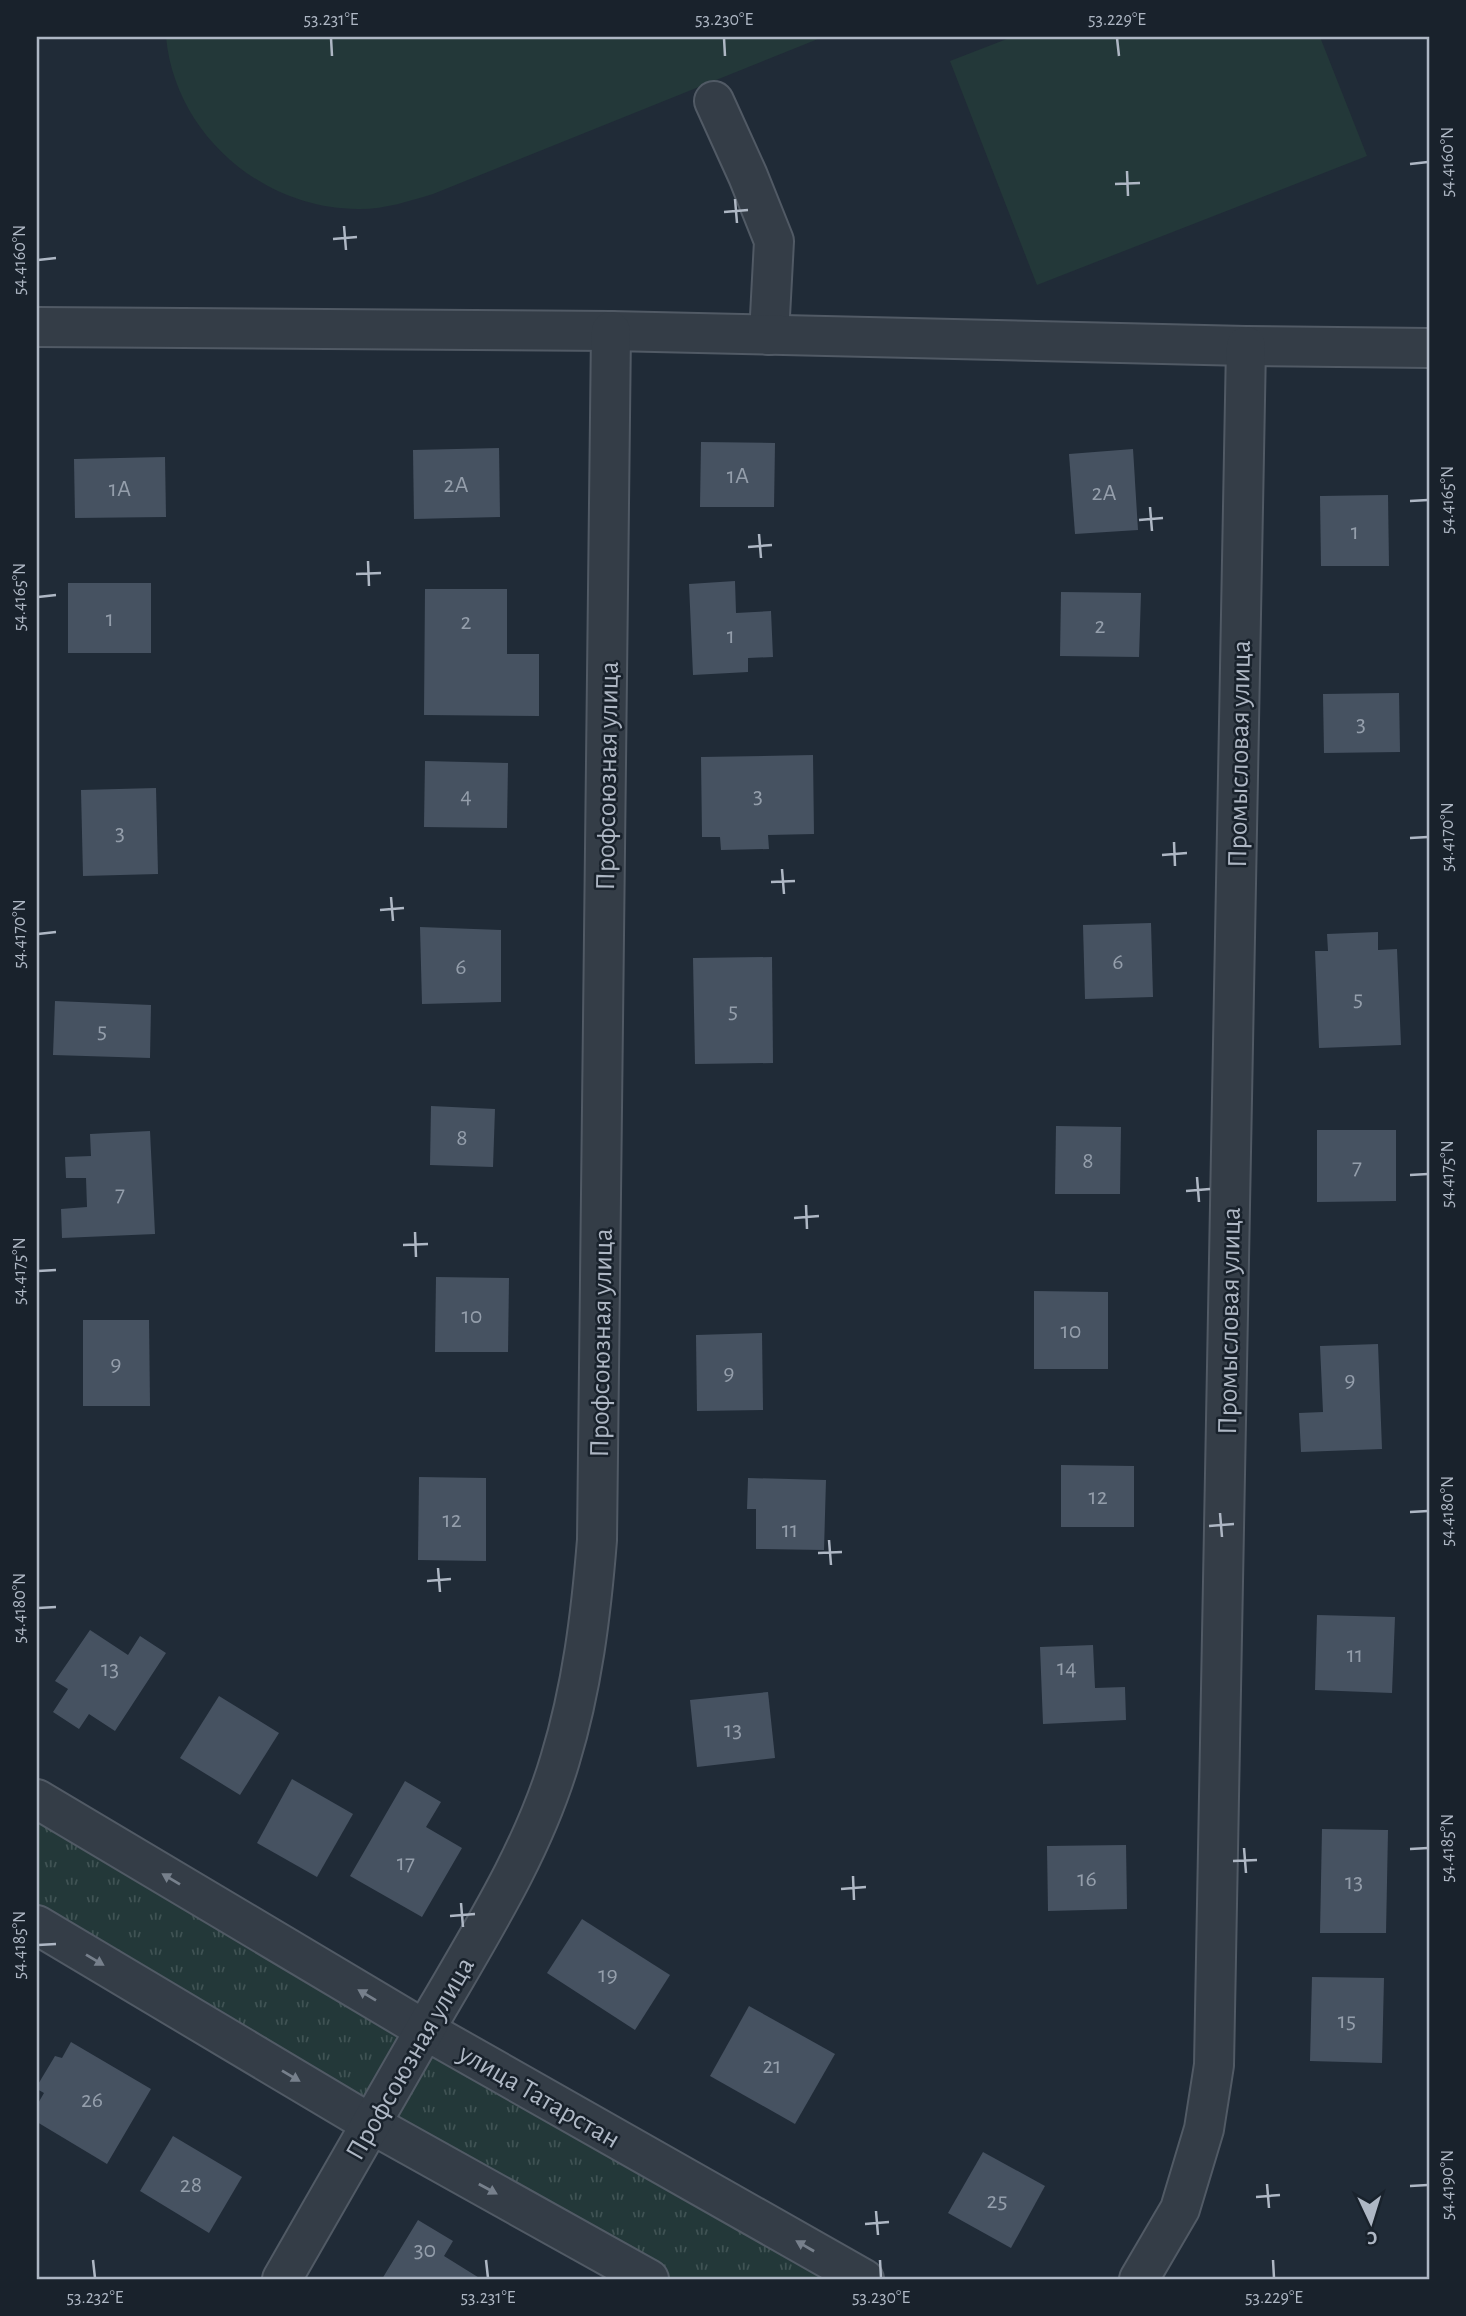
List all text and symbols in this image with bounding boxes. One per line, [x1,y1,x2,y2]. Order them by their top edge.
text: 53.231°E [304,11,359,29]
text: 53.230°E [695,11,753,29]
text: 53.229°E [1088,11,1146,29]
text: 54.4160°N [1439,127,1457,197]
text: 54.4160°N [11,225,29,295]
house number: 1А [727,464,749,488]
text: 54.4165°N [1439,466,1457,534]
house number: 2А [443,473,469,497]
house number: 1А [109,477,131,501]
house number: 2А [1091,481,1117,505]
house number: 1 [1351,520,1359,544]
text: 54.4165°N [11,563,29,631]
house number: 1 [106,607,114,631]
house number: 2 [461,610,472,634]
house number: 2 [1095,614,1106,638]
house number: 1 [727,624,735,648]
street label: Промысловая улица [1224,640,1256,868]
street label: Профсоюзная улица [592,661,624,891]
house number: 3 [1356,712,1366,736]
house number: 4 [460,784,472,808]
house number: 3 [753,784,763,808]
text: 54.4170°N [1439,802,1457,872]
house number: 3 [115,821,125,845]
text: 54.4170°N [11,899,29,969]
house number: 6 [1112,950,1124,974]
house number: 6 [455,955,467,979]
house number: 5 [1353,987,1363,1011]
house number: 5 [728,999,738,1023]
house number: 5 [97,1019,107,1043]
house number: 8 [456,1126,468,1150]
text: 54.4175°N [1439,1140,1457,1208]
house number: 8 [1082,1149,1094,1173]
house number: 7 [1352,1155,1362,1179]
house number: 7 [115,1182,125,1206]
street label: Промысловая улица [1214,1207,1246,1435]
street label: Профсоюзная улица [586,1228,618,1458]
text: 54.4175°N [11,1237,29,1305]
house number: 10 [462,1304,482,1328]
house number: 10 [1061,1319,1081,1343]
house number: 9 [110,1352,122,1376]
house number: 9 [723,1361,735,1385]
house number: 9 [1344,1368,1356,1392]
text: 54.4180°N [1439,1476,1457,1546]
house number: 12 [1088,1485,1108,1509]
house number: 12 [442,1508,462,1532]
house number: 11 [782,1518,798,1542]
text: 54.4180°N [11,1573,29,1643]
house number: 11 [1347,1643,1363,1667]
house number: 14 [1057,1656,1077,1680]
house number: 13 [101,1657,119,1681]
house number: 13 [724,1718,742,1742]
text: 54.4185°N [1439,1814,1457,1882]
house number: 17 [397,1851,415,1875]
house number: 16 [1077,1867,1097,1891]
house number: 13 [1345,1870,1363,1894]
one-way arrow [162,1873,181,1885]
text: 54.4185°N [11,1911,29,1979]
one-way arrow [86,1953,105,1966]
street label: Профсоюзная улица [341,1953,480,2165]
house number: 19 [598,1963,618,1987]
one-way arrow [357,1989,376,2002]
house number: 15 [1338,2009,1356,2033]
street label: улица Татарстан [453,2039,624,2154]
house number: 21 [762,2054,782,2078]
one-way arrow [281,2070,300,2082]
house number: 26 [81,2088,103,2112]
text: 54.4190°N [1439,2150,1457,2220]
house number: 28 [180,2173,202,2197]
one-way arrow [478,2183,498,2195]
north arrow [1336,2186,1406,2256]
house number: 25 [987,2189,1007,2213]
text: С [1366,2228,1378,2247]
house number: 30 [414,2238,436,2262]
one-way arrow [795,2240,815,2252]
text: 53.232°E [67,2289,124,2307]
text: 53.231°E [461,2289,516,2307]
text: 53.230°E [852,2289,910,2307]
text: 53.229°E [1245,2289,1303,2307]

